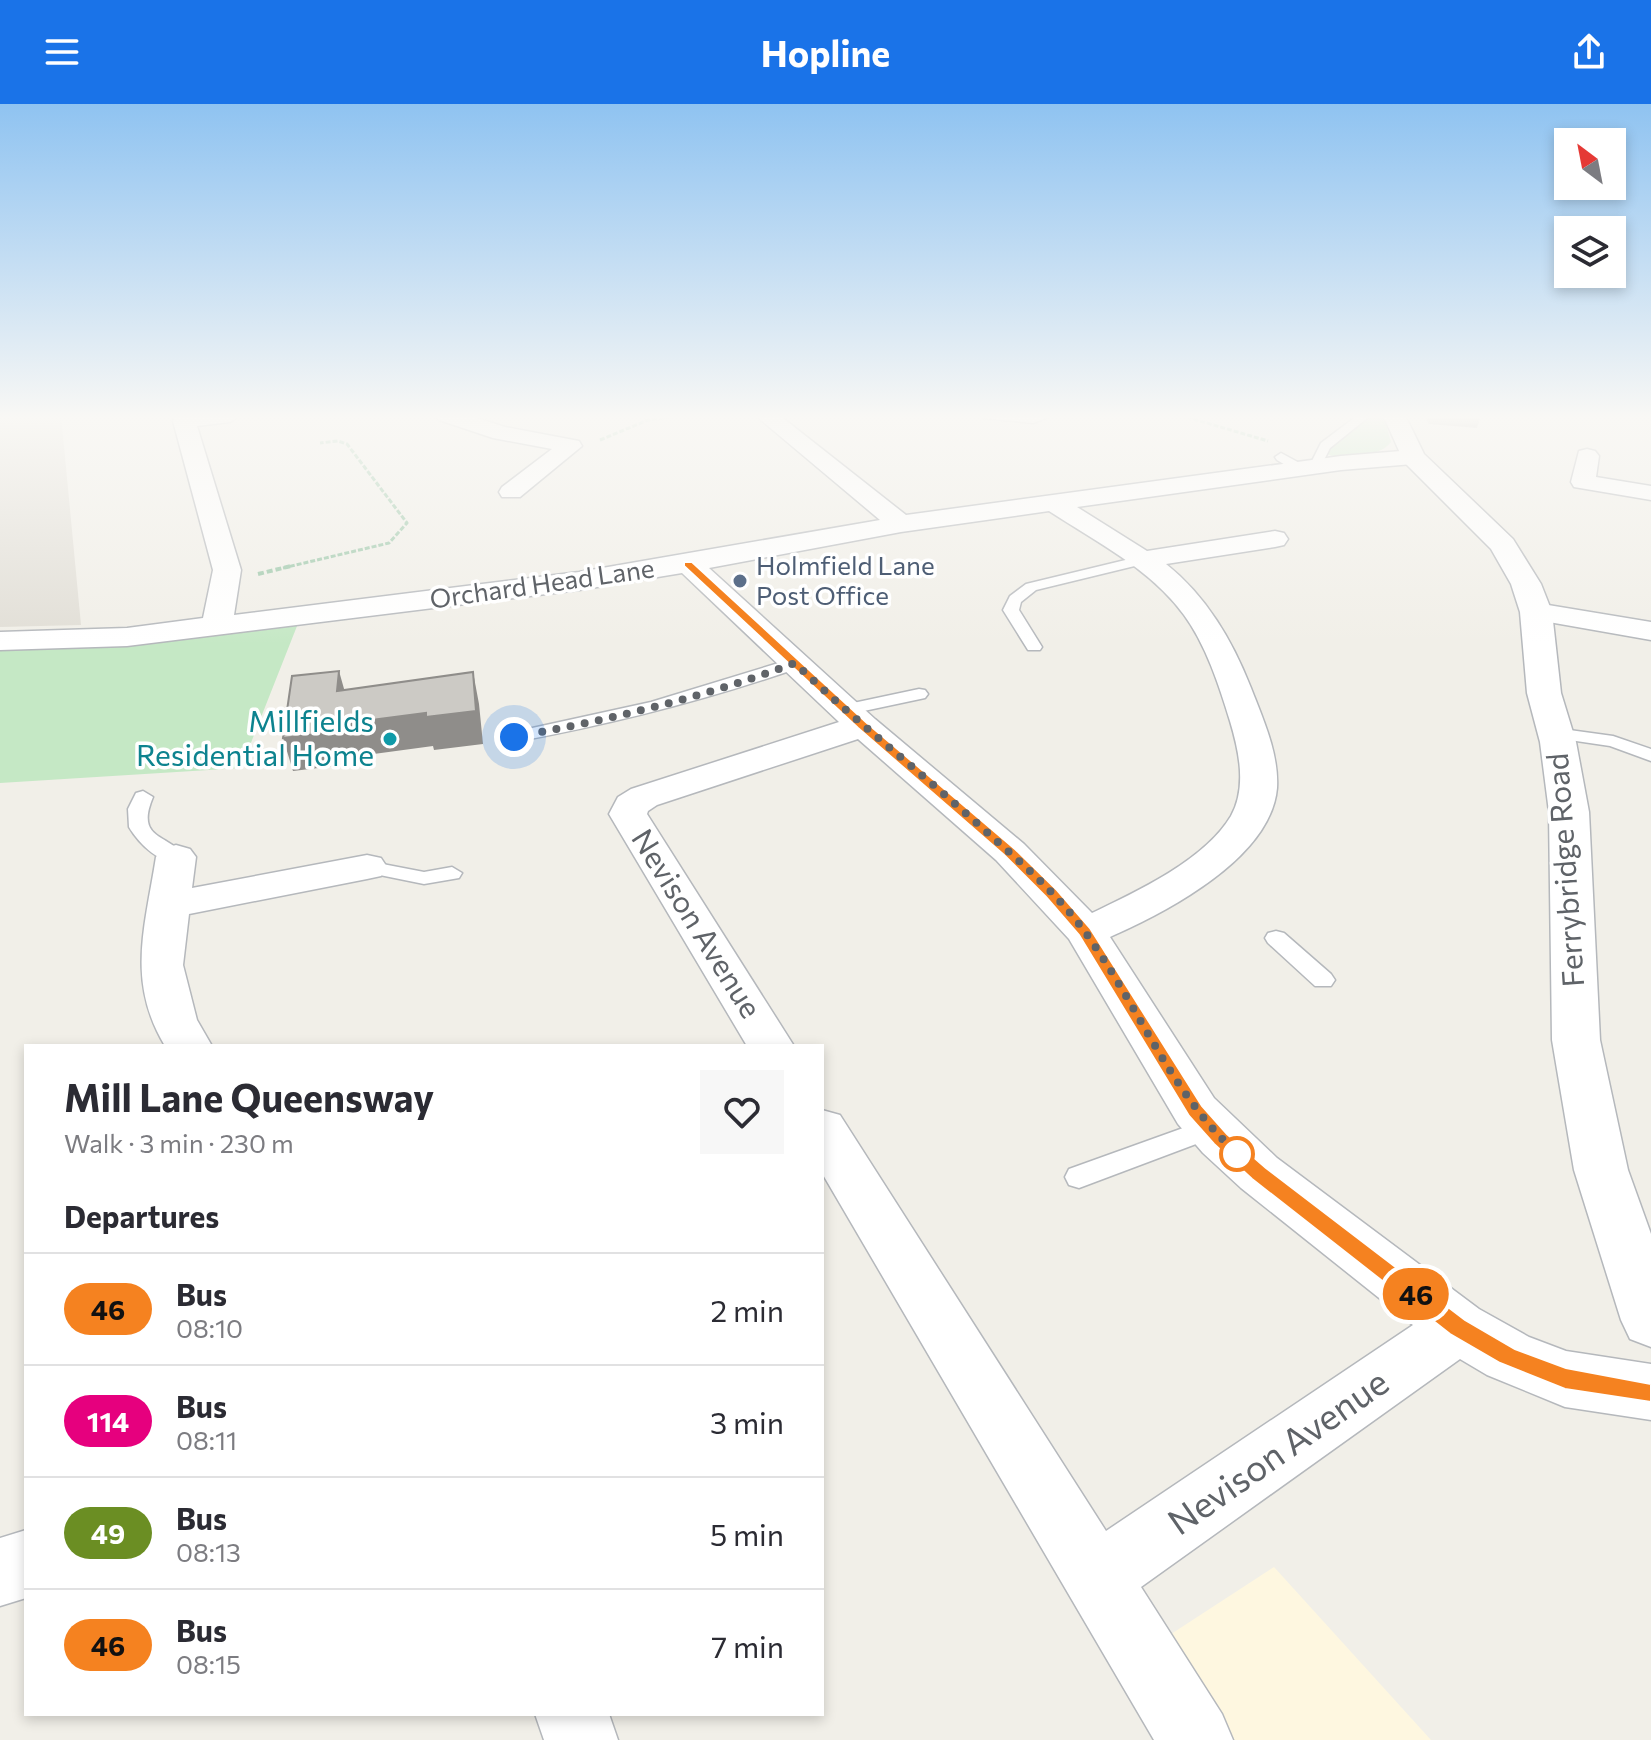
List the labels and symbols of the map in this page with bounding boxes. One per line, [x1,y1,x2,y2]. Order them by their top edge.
north arrow [1554,128,1626,200]
place label: Holmfield Lane Post Office [756,549,935,610]
street label: Orchard Head Lane [428,551,656,614]
marker: Holmfield Lane Post Office [731,572,749,590]
place label: Millfields Residential Home [136,701,374,772]
your location [494,717,534,757]
marker: Millfields Residential Home [381,730,399,748]
street label: Ferrybridge Road [1537,752,1590,988]
street label: Nevison Avenue [625,821,771,1024]
unlabelled marker [1220,1137,1254,1171]
line badge: 46 [1380,1268,1452,1320]
street label: Nevison Avenue [1158,1358,1395,1543]

